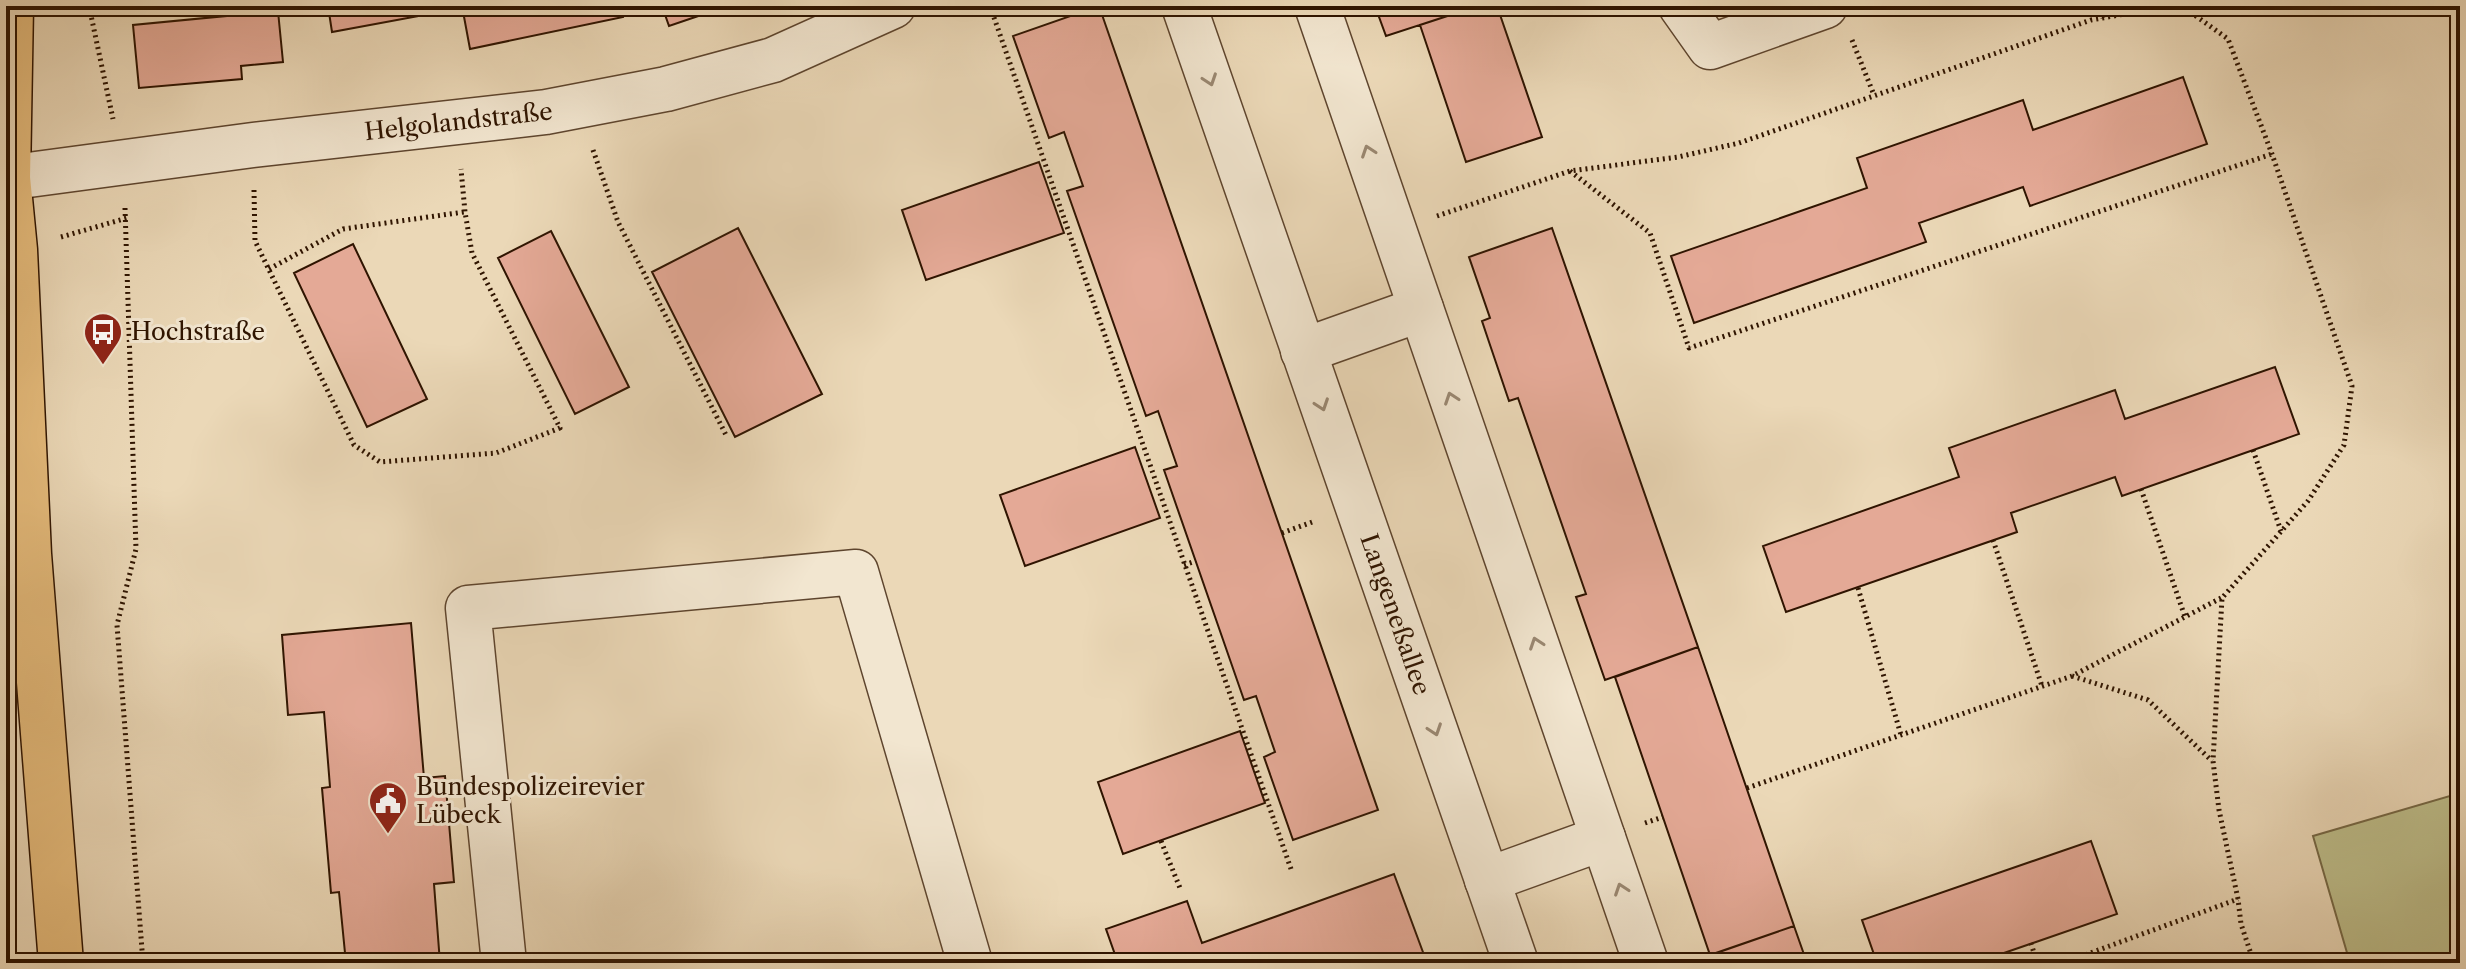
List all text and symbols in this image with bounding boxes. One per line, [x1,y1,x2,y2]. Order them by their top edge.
one-way arrow [1200,72,1216,86]
street label: Helgolandstraße [363,96,554,146]
one-way arrow [1361,145,1377,159]
bus stop icon: Hochstraße [82,311,124,366]
place label: Hochstraße [131,317,265,346]
one-way arrow [1445,391,1461,405]
one-way arrow [1312,397,1329,411]
street label: Langeneßallee [1354,530,1437,699]
one-way arrow [1529,637,1546,651]
one-way arrow [1425,722,1441,736]
place label: Bundespolizeirevier Lübeck [416,772,645,829]
public building icon: Bundespolizeirevier Lübeck [367,780,409,835]
one-way arrow [1614,883,1630,897]

